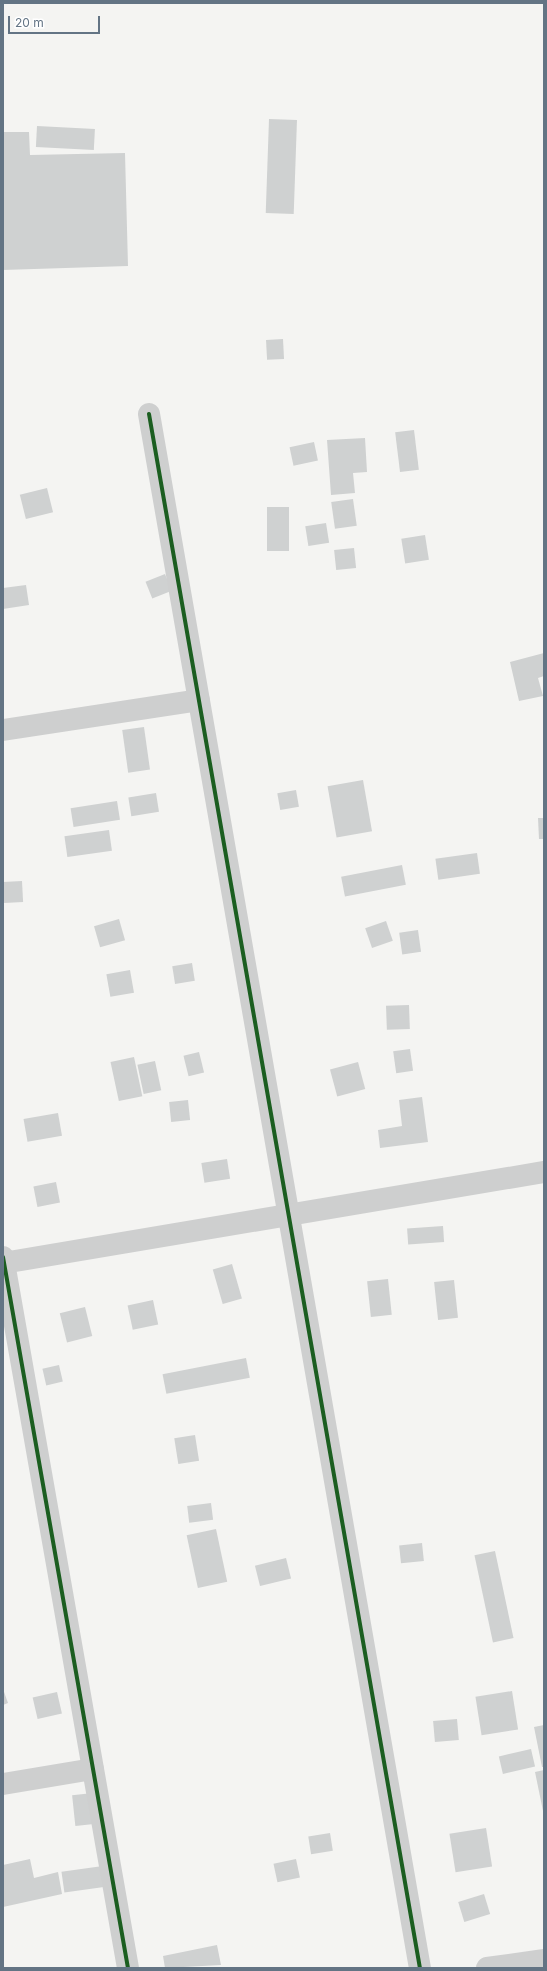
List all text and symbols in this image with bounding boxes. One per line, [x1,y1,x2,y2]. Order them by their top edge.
scale bar [10,8,102,34]
text: 20 m [15,15,44,30]

